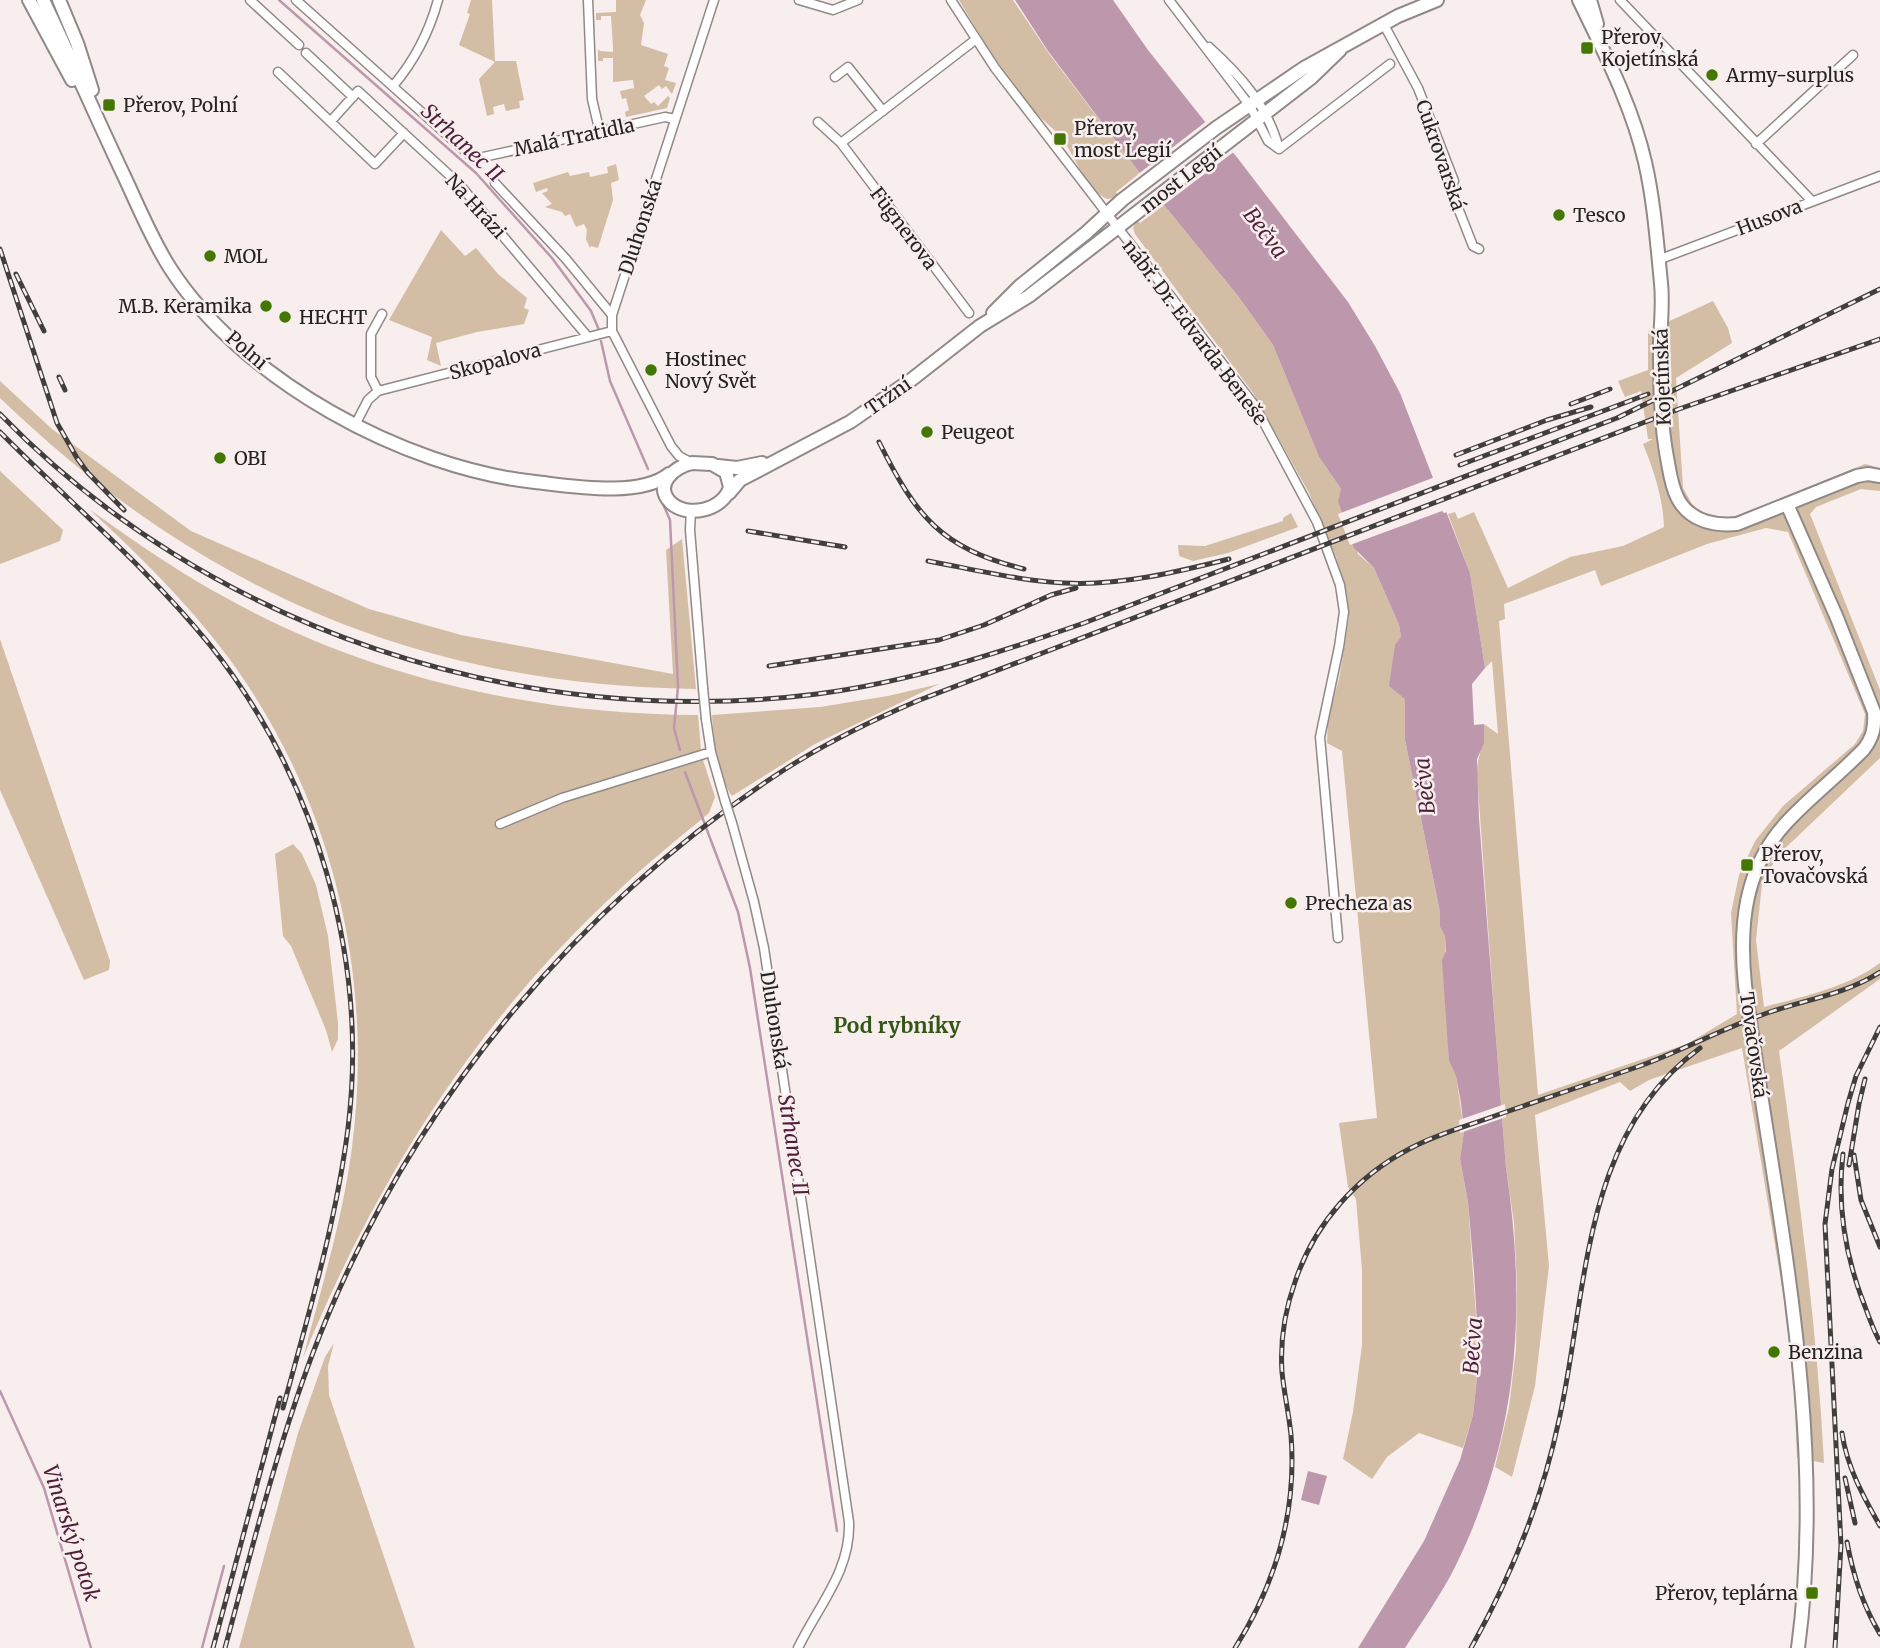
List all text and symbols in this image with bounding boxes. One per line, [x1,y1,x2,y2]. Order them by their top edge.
place label: Přerov, Kojetínská [1601,25,1699,71]
marker: Přerov, Kojetínská [1579,40,1595,56]
place label: Army-surplus [1725,63,1854,87]
marker: Army-surplus [1704,67,1720,83]
place label: Přerov, Polní [123,93,239,117]
street label: Cukrovarská [1411,96,1471,214]
marker: Přerov, Polní [101,97,117,113]
water label: Strhanec II [416,98,510,188]
street label: Malá Tratidla [512,113,636,161]
place label: Přerov, most Legií [1074,116,1172,162]
marker: Přerov, most Legií [1052,131,1068,147]
street label: most Legií [1135,139,1227,218]
street label: Na Hrázi [441,169,511,243]
street label: Dluhonská [613,176,667,278]
street label: Fügnerova [865,182,943,274]
street label: Husova [1733,194,1805,240]
water label: Bečva [1237,202,1293,264]
place label: Tesco [1573,203,1626,227]
marker: Tesco [1551,207,1567,223]
street label: nábř. Dr. Edvarda Beneše [1117,235,1273,429]
place label: MOL [224,244,268,268]
marker: MOL [202,248,218,264]
place label: M.B. Keramika [118,294,252,318]
marker: M.B. Keramika [258,298,274,314]
place label: HECHT [299,305,367,329]
marker: HECHT [277,309,293,325]
street label: Polní [221,325,273,375]
street label: Kojetínská [1648,328,1676,426]
street label: Skopalova [447,337,543,385]
place label: Hostinec Nový Svět [665,347,757,393]
marker: Hostinec Nový Svět [643,362,659,378]
street label: Tržní [860,371,916,420]
place label: Peugeot [941,420,1015,444]
marker: Peugeot [919,424,935,440]
place label: OBI [234,446,267,470]
marker: OBI [212,450,228,466]
water label: Bečva [1408,756,1441,816]
place label: Přerov, Tovačovská [1761,842,1868,888]
marker: Přerov, Tovačovská [1739,857,1755,873]
place label: Precheza as [1305,891,1412,915]
marker: Precheza as [1283,895,1299,911]
street label: Dluhonská [755,969,795,1071]
street label: Tovačovská [1735,990,1773,1100]
district label: Pod rybníky [833,1012,961,1039]
water label: Strhanec II [772,1092,815,1199]
water label: Bečva [1457,1317,1488,1375]
place label: Benzina [1788,1340,1863,1364]
marker: Benzina [1766,1344,1782,1360]
water label: Vinarský potok [37,1461,106,1605]
place label: Přerov, teplárna [1655,1581,1798,1605]
marker: Přerov, teplárna [1804,1585,1820,1601]

